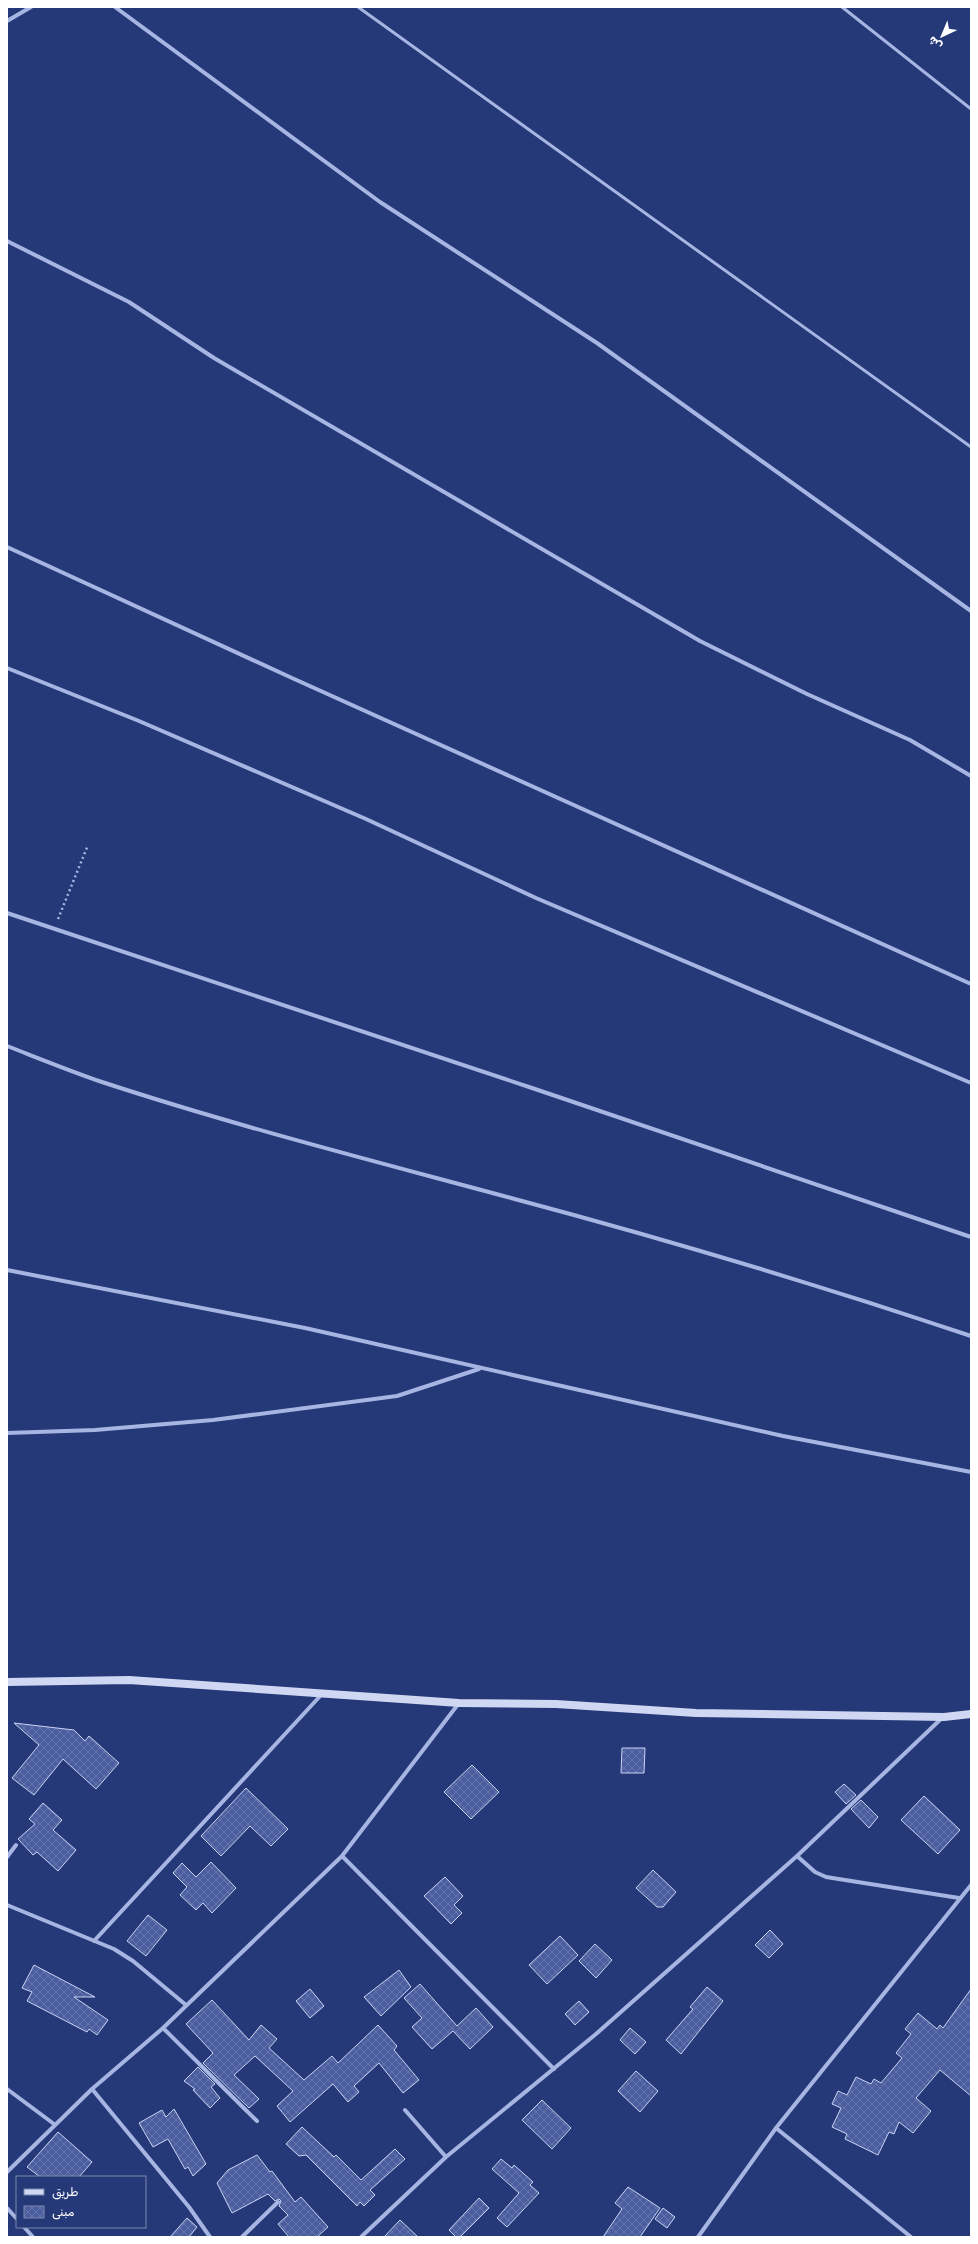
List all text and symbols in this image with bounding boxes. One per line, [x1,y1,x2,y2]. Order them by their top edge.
north arrow [922,16,962,56]
text: ش [926,33,945,52]
legend [16,2176,146,2228]
text: طريق [52,2185,78,2200]
text: مبنى [52,2205,75,2220]

